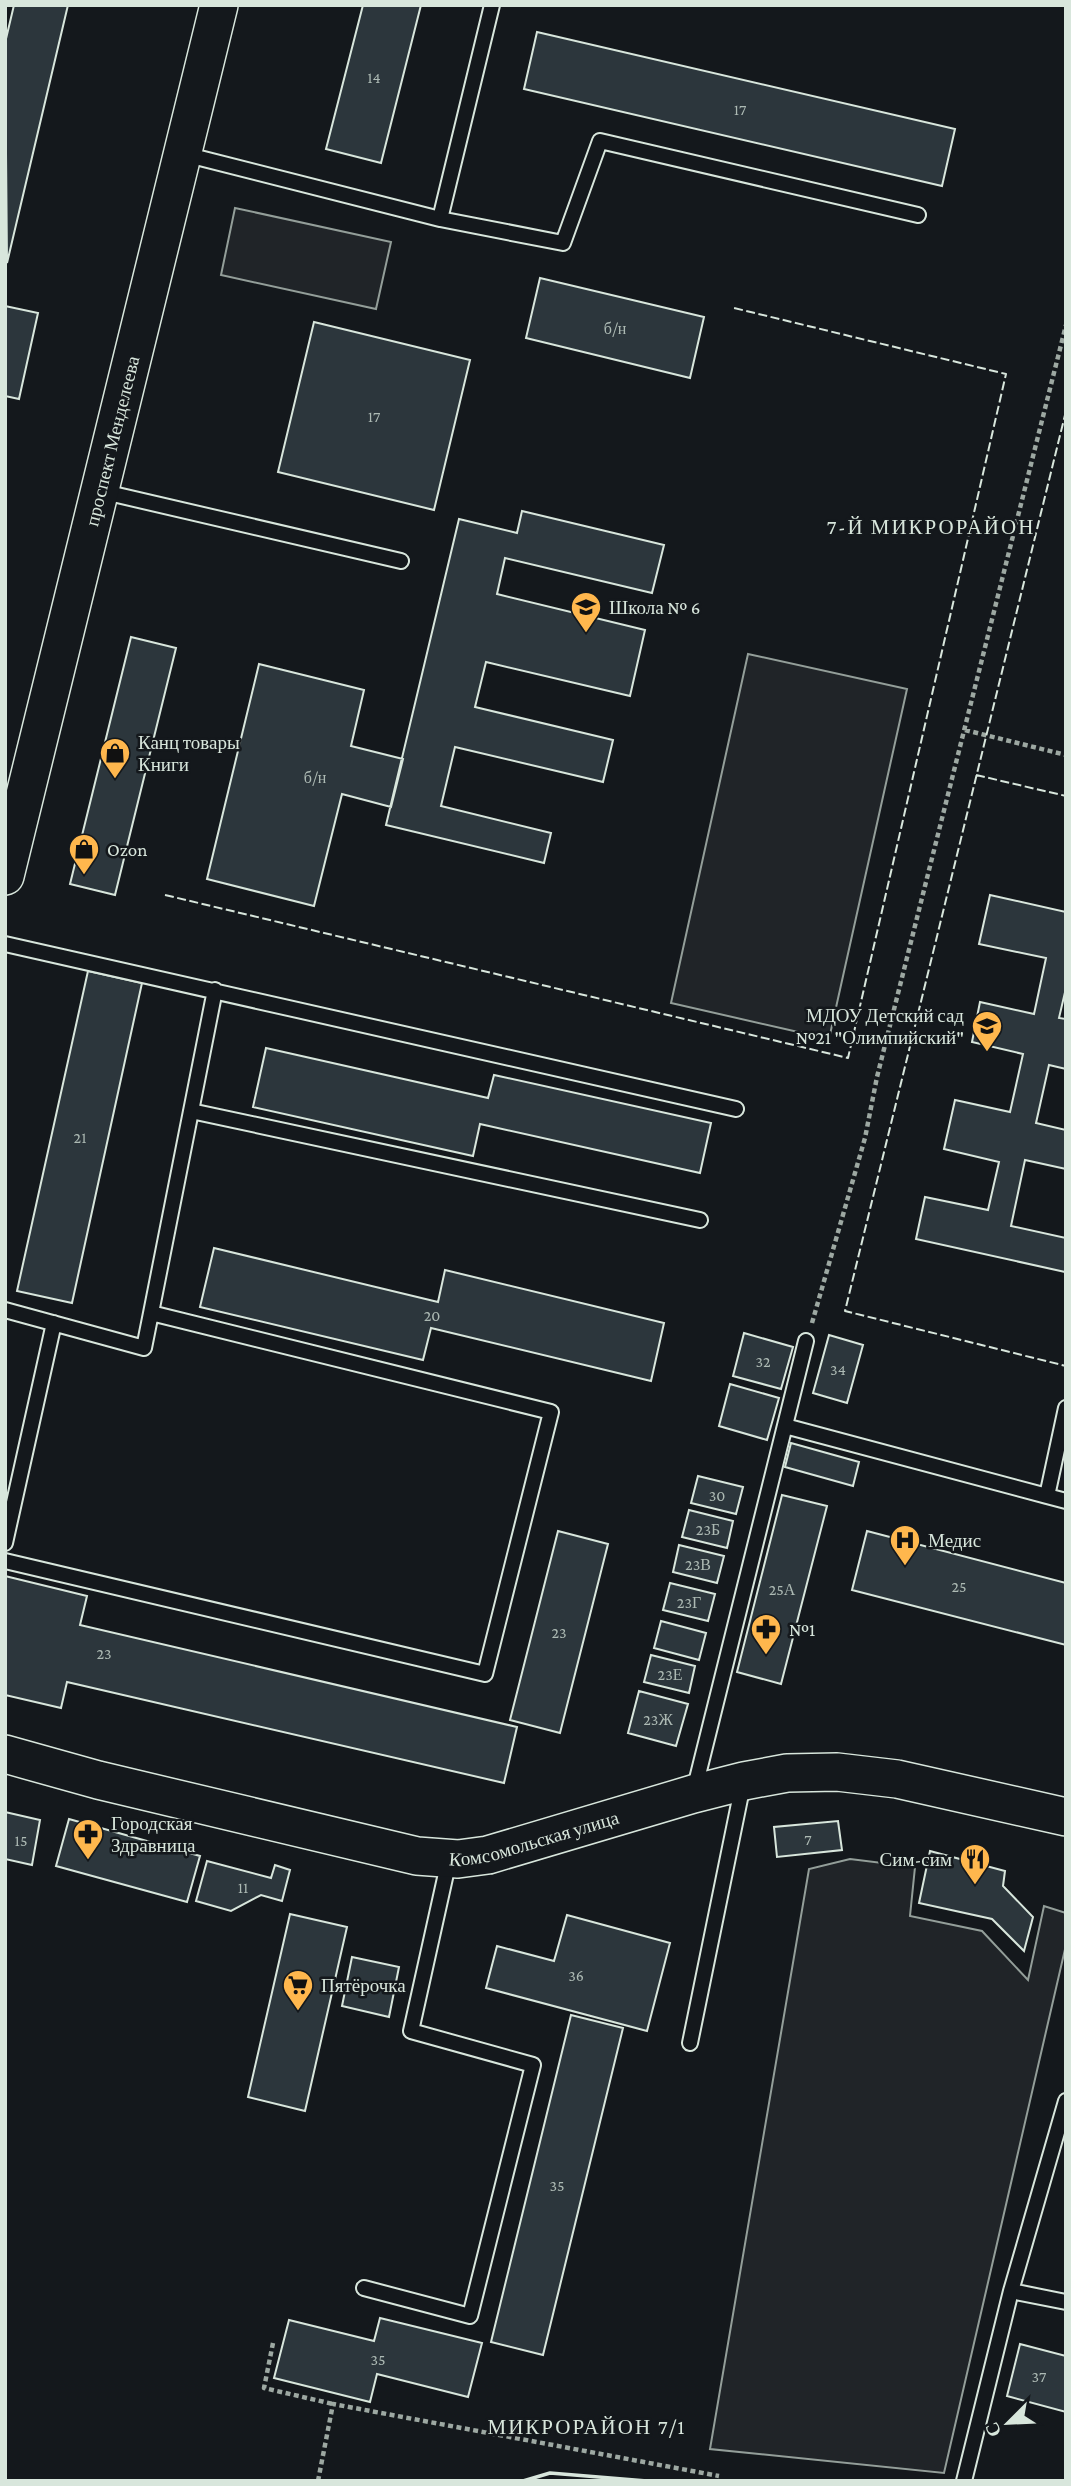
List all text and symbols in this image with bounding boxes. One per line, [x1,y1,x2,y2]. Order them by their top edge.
house number: 14 [367,69,381,86]
house number: 17 [734,101,747,118]
house number: б/н [604,320,627,337]
street label: проспект Менделеева [81,353,144,528]
house number: 17 [368,408,381,425]
district label: 7-Й МИКРОРАЙОН [827,515,1035,539]
school or university icon: Школа № 6 [569,590,603,634]
place label: Школа № 6 [609,597,700,618]
place label: Канц товары Книги [138,732,240,775]
shop icon: Канц товары Книги [98,736,132,780]
house number: б/н [304,769,327,786]
shop icon: Ozon [67,832,101,876]
place label: Ozon [107,839,147,860]
place label: МДОУ Детский сад №21 "Олимпийский" [796,1005,964,1048]
school or university icon: МДОУ Детский сад №21 "Олимпийский" [970,1009,1004,1053]
house number: 21 [74,1129,86,1146]
house number: 20 [424,1307,440,1324]
house number: 32 [755,1353,771,1370]
house number: 34 [830,1361,846,1378]
house number: 30 [709,1487,725,1504]
house number: 23Б [696,1521,720,1538]
hospital icon: Медис [888,1523,922,1567]
place label: Медис [928,1530,981,1551]
house number: 23В [685,1556,711,1573]
house number: 25 [951,1578,967,1595]
house number: 25А [769,1581,796,1598]
house number: 23Г [677,1594,701,1611]
pharmacy icon: №1 [749,1612,783,1656]
place label: №1 [789,1619,815,1640]
house number: 23 [551,1624,567,1641]
house number: 23 [96,1645,112,1662]
house number: 23Е [658,1666,683,1683]
house number: 23Ж [643,1711,673,1728]
street label: Комсомольская улица [448,1807,622,1870]
place label: Городская Здравница [111,1813,196,1856]
pharmacy icon: Городская Здравница [71,1817,105,1861]
house number: 7 [804,1831,812,1848]
house number: 15 [15,1832,27,1849]
restaurant icon: Сим-сим [958,1842,992,1886]
place label: Сим-сим [880,1849,952,1870]
house number: 11 [238,1879,248,1896]
house number: 36 [568,1967,584,1984]
supermarket icon: Пятёрочка [281,1968,315,2012]
place label: Пятёрочка [321,1975,406,1996]
house number: 35 [549,2177,565,2194]
house number: 35 [370,2351,386,2368]
house number: 37 [1032,2368,1047,2385]
north arrow [973,2388,1043,2458]
district label: МИКРОРАЙОН 7/1 [488,2415,686,2439]
text: С [981,2419,1005,2440]

